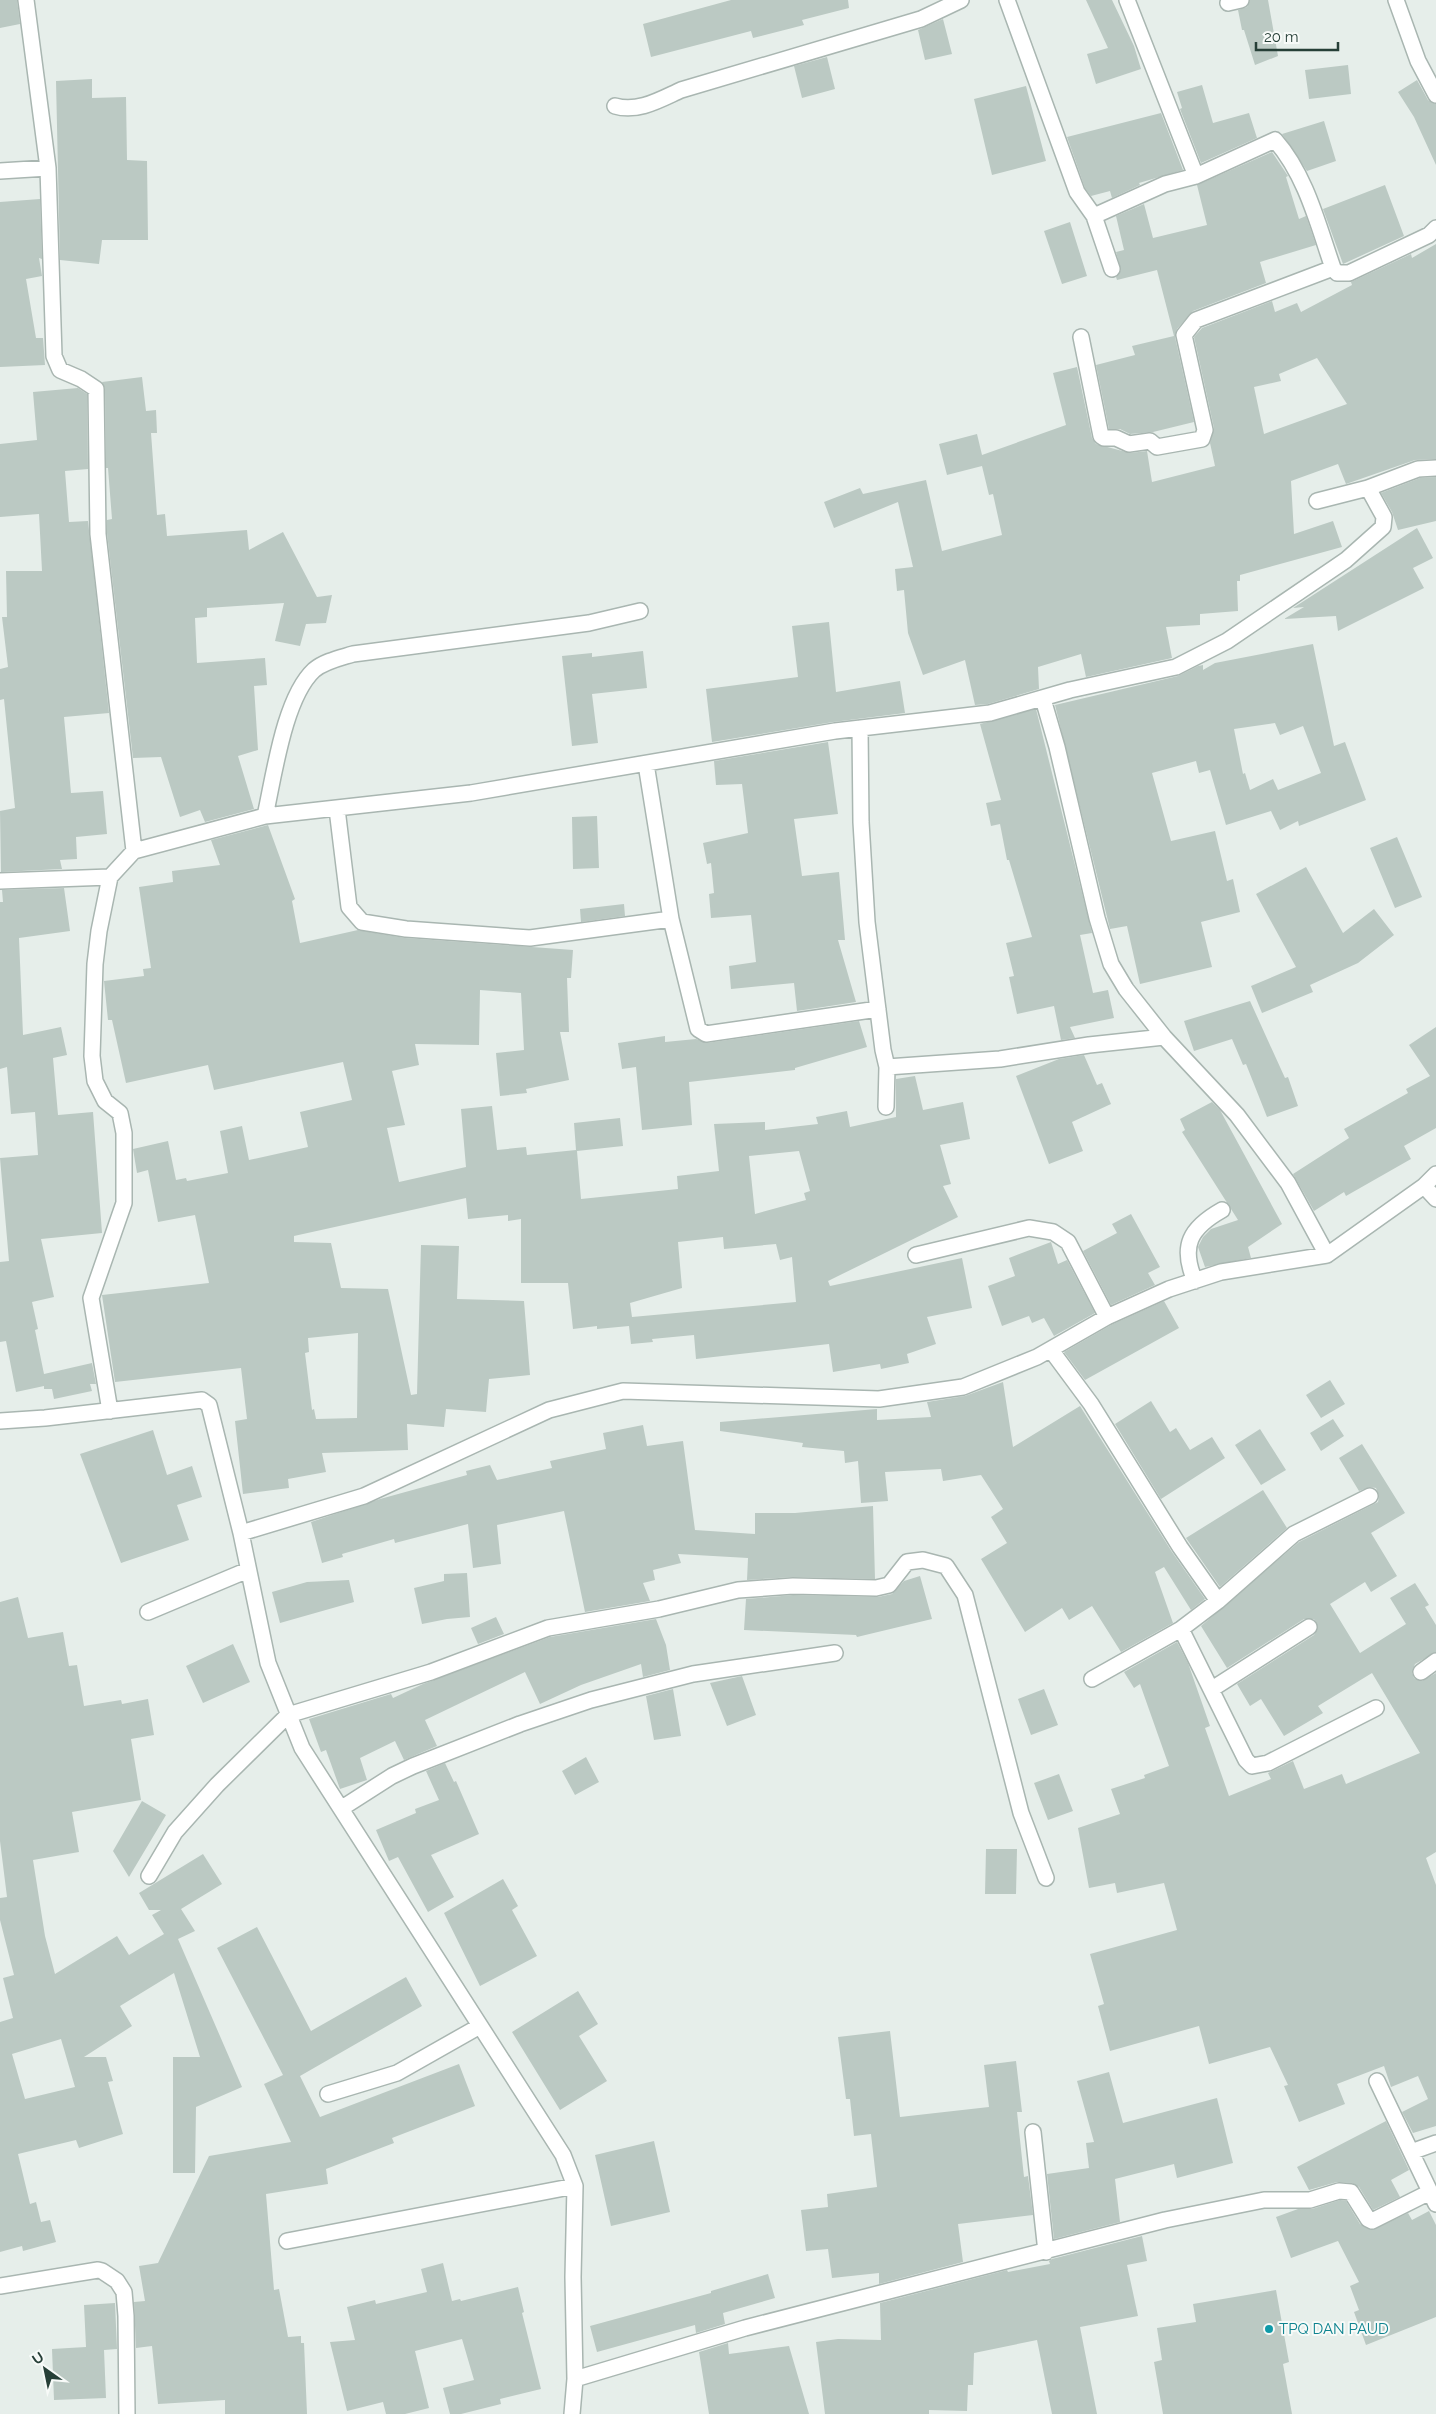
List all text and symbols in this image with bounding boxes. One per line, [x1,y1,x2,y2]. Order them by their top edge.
scale bar [1256,20,1338,52]
text: 20 m [1264,28,1299,46]
place label: TPQ DAN PAUD [1279,2320,1389,2338]
marker: TPQ DAN PAUD [1263,2323,1275,2335]
north arrow [20,2344,70,2394]
text: U [29,2349,47,2368]

